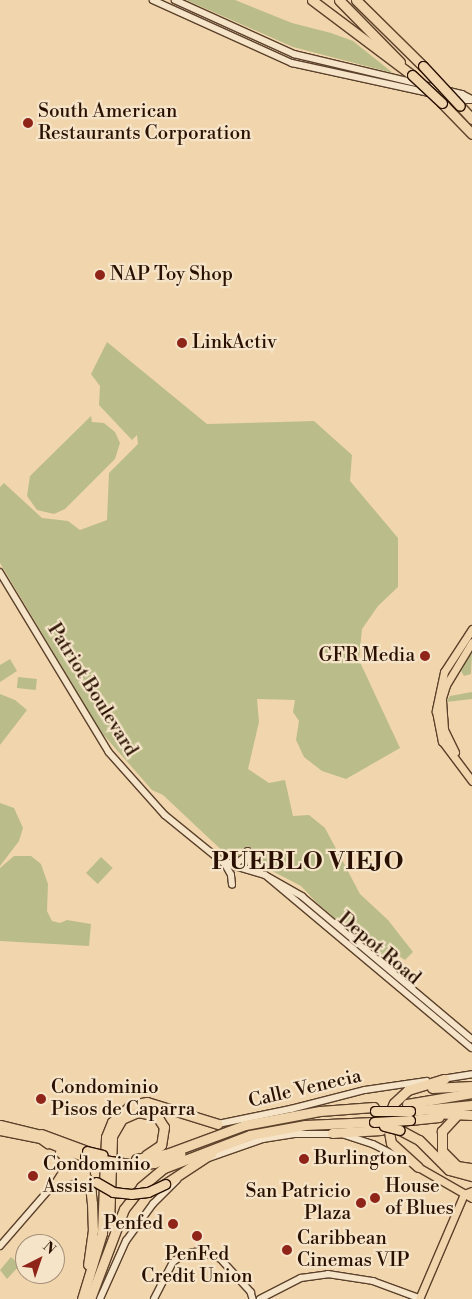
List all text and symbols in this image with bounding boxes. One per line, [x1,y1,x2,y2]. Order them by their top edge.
place label: South American Restaurants Corporation [38,101,251,145]
marker: South American Restaurants Corporation [22,117,34,129]
place label: NAP Toy Shop [110,264,233,286]
marker: NAP Toy Shop [94,269,106,281]
place label: LinkActiv [192,332,277,354]
marker: LinkActiv [176,337,188,349]
street label: Patriot Boulevard [42,619,142,761]
place label: GFR Media [318,645,415,667]
marker: GFR Media [419,650,431,662]
district label: PUEBLO VIEJO [210,849,406,877]
street label: Depot Road [333,908,425,990]
street label: Calle Venecia [246,1065,364,1113]
place label: Condominio Pisos de Caparra [51,1077,195,1121]
marker: Condominio Pisos de Caparra [35,1093,47,1105]
place label: Burlington [314,1148,408,1170]
marker: Burlington [298,1153,310,1165]
place label: Condominio Assisi [43,1154,151,1198]
marker: Condominio Assisi [27,1170,39,1182]
place label: House of Blues [385,1176,454,1220]
place label: San Patricio Plaza [245,1181,351,1225]
marker: House of Blues [369,1192,381,1204]
marker: San Patricio Plaza [355,1197,367,1209]
place label: Penfed [103,1213,163,1235]
marker: Penfed [167,1218,179,1230]
place label: Caribbean Cinemas VIP [297,1228,409,1272]
marker: PenFed Credit Union [191,1230,203,1242]
north arrow [15,1234,65,1284]
text: N [39,1238,59,1259]
place label: PenFed Credit Union [141,1244,253,1288]
marker: Caribbean Cinemas VIP [281,1244,293,1256]

